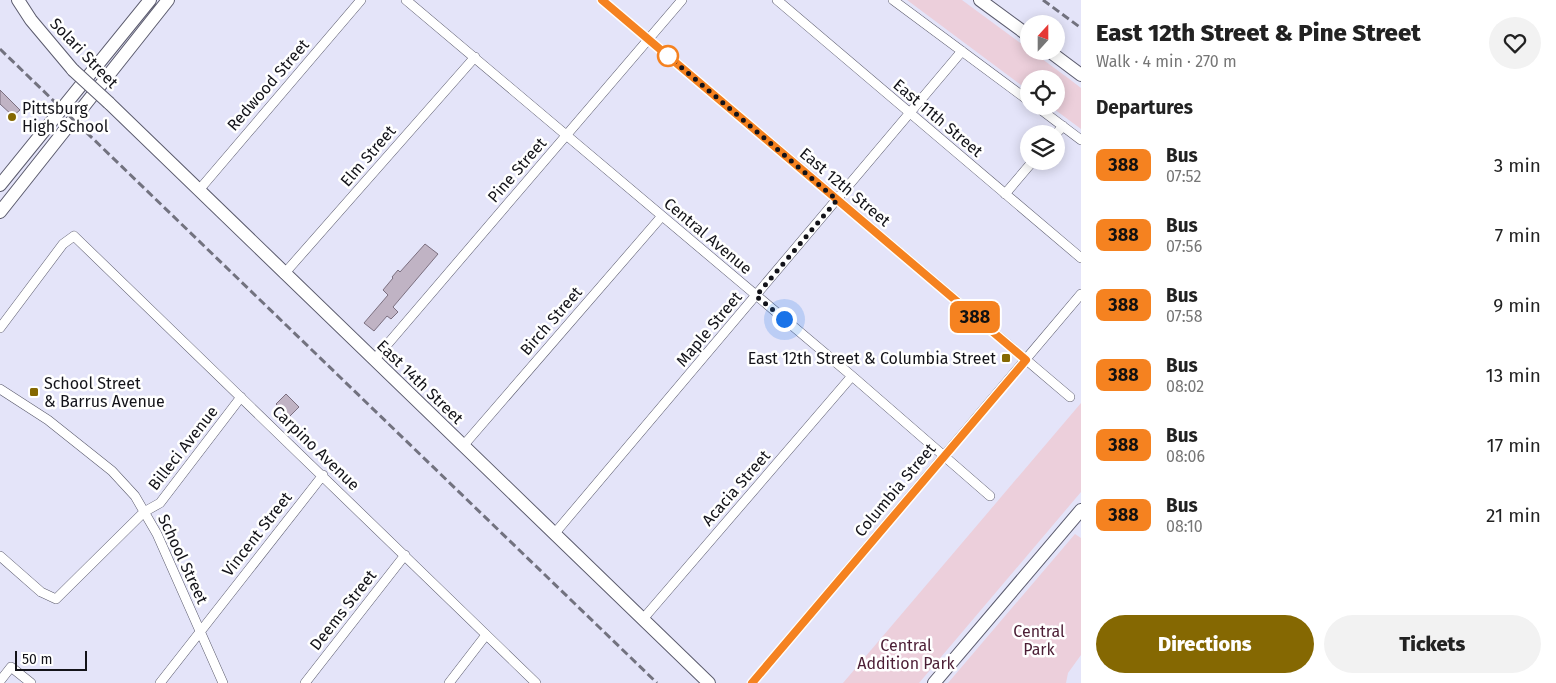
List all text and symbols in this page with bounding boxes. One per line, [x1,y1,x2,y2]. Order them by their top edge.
street label: Solari Street [46,14,122,92]
north arrow [1020,15,1065,60]
map controls [1020,15,1065,170]
button: heart [1489,17,1541,69]
text: East 12th Street & Pine Street [1096,19,1421,47]
street label: Redwood Street [223,35,313,135]
unlabelled marker [657,45,679,67]
text: Walk · 4 min · 270 m [1096,52,1237,71]
button: locate [1020,70,1065,115]
street label: East 11th Street [889,75,987,161]
text: Departures [1096,96,1193,119]
place label: Pittsburg High School [22,99,109,136]
marker: Pittsburg High School [6,111,18,123]
street label: Elm Street [336,121,400,190]
button: layers [1020,125,1065,170]
street label: Pine Street [484,134,550,206]
street label: East 12th Street [796,144,894,230]
text: Bus [1166,144,1198,167]
text: 388 [1108,154,1139,176]
text: 3 min [1494,154,1541,177]
text: 07:52 [1166,167,1201,186]
street label: Central Avenue [660,194,756,278]
text: Bus [1166,214,1198,237]
text: 388 [1108,224,1139,246]
text: 7 min [1495,224,1541,247]
text: 07:56 [1166,237,1202,256]
street label: Birch Street [516,283,586,359]
text: Bus [1166,284,1198,307]
street label: Maple Street [672,288,746,370]
text: 388 [1108,294,1139,316]
text: 9 min [1493,294,1541,317]
line badge: 388 [946,301,1004,333]
text: 388 [960,306,990,328]
your location [772,307,797,332]
text: 07:58 [1166,307,1202,326]
street label: East 14th Street [373,336,467,428]
place label: East 12th Street & Columbia Street [748,349,996,368]
marker: East 12th Street & Columbia Street [1000,352,1012,364]
text: Bus [1166,354,1198,377]
text: 388 [1108,364,1139,386]
text: 13 min [1485,364,1541,387]
place label: School Street & Barrus Avenue [44,374,165,411]
text: 08:02 [1166,377,1204,396]
marker: School Street & Barrus Avenue [28,386,40,398]
street label: Billeci Avenue [144,402,222,494]
street label: Carpino Avenue [268,402,364,494]
text: Bus [1166,424,1198,447]
text: 388 [1108,434,1139,456]
text: 17 min [1487,434,1541,457]
street label: Columbia Street [850,439,940,541]
street label: Acacia Street [698,446,774,530]
text: 08:06 [1166,447,1205,466]
street label: Vincent Street [218,488,296,580]
text: Bus [1166,494,1198,517]
text: 388 [1108,504,1139,526]
text: 21 min [1486,504,1541,527]
street label: School Street [154,511,212,607]
text: 08:10 [1166,517,1203,536]
street label: Deems Street [306,566,380,654]
button: Directions [1096,615,1314,673]
button: Tickets [1324,615,1541,673]
park label: Central Park [1013,622,1065,659]
park label: Central Addition Park [857,636,956,673]
scale bar [15,648,88,671]
text: 50 m [22,651,53,668]

